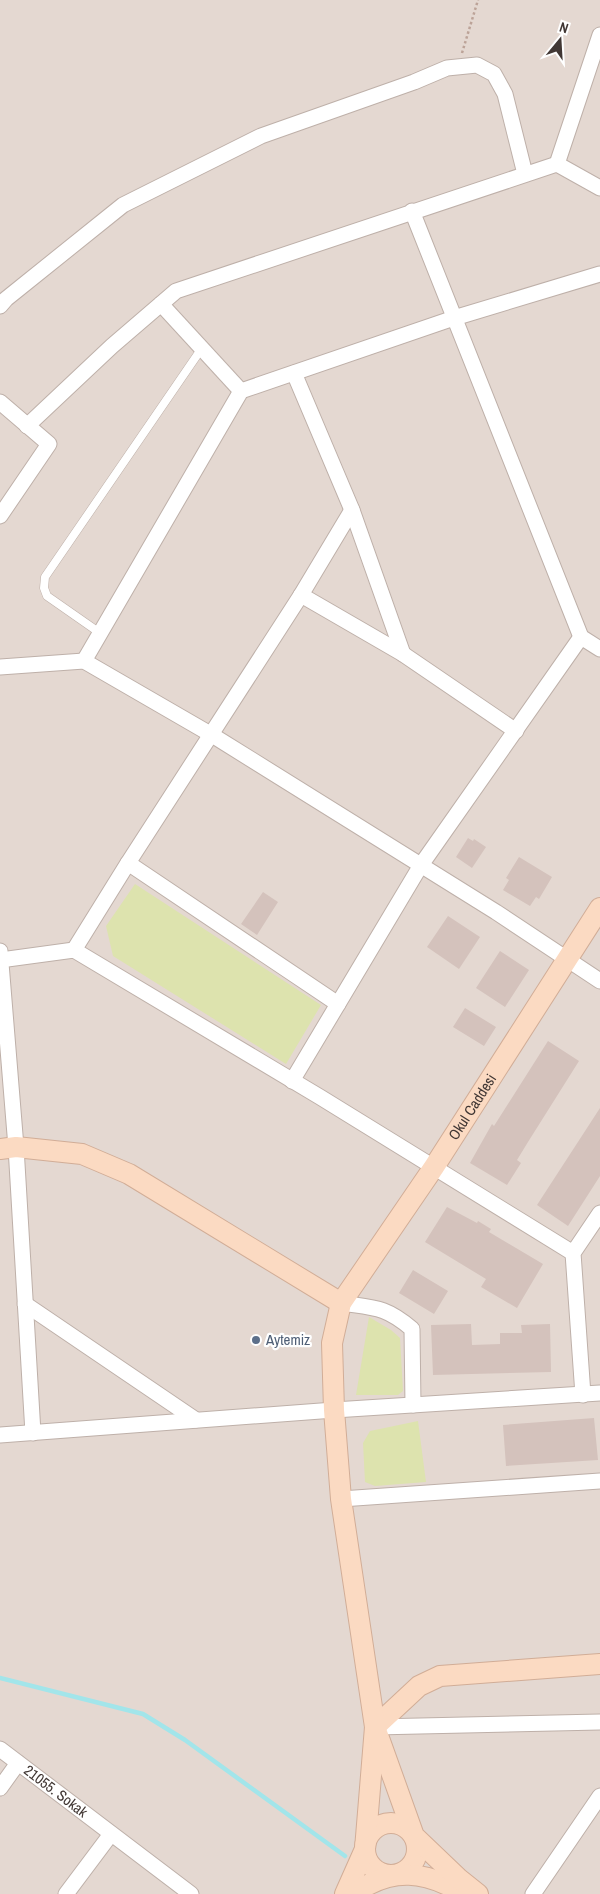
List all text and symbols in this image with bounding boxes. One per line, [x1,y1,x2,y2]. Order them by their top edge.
north arrow [535,15,585,65]
text: N [557,18,571,37]
street label: Okul Caddesi [443,1070,501,1144]
place label: Aytemiz [265,1329,310,1350]
marker: Aytemiz [250,1334,262,1346]
street label: 21055. Sokak [20,1760,93,1823]

